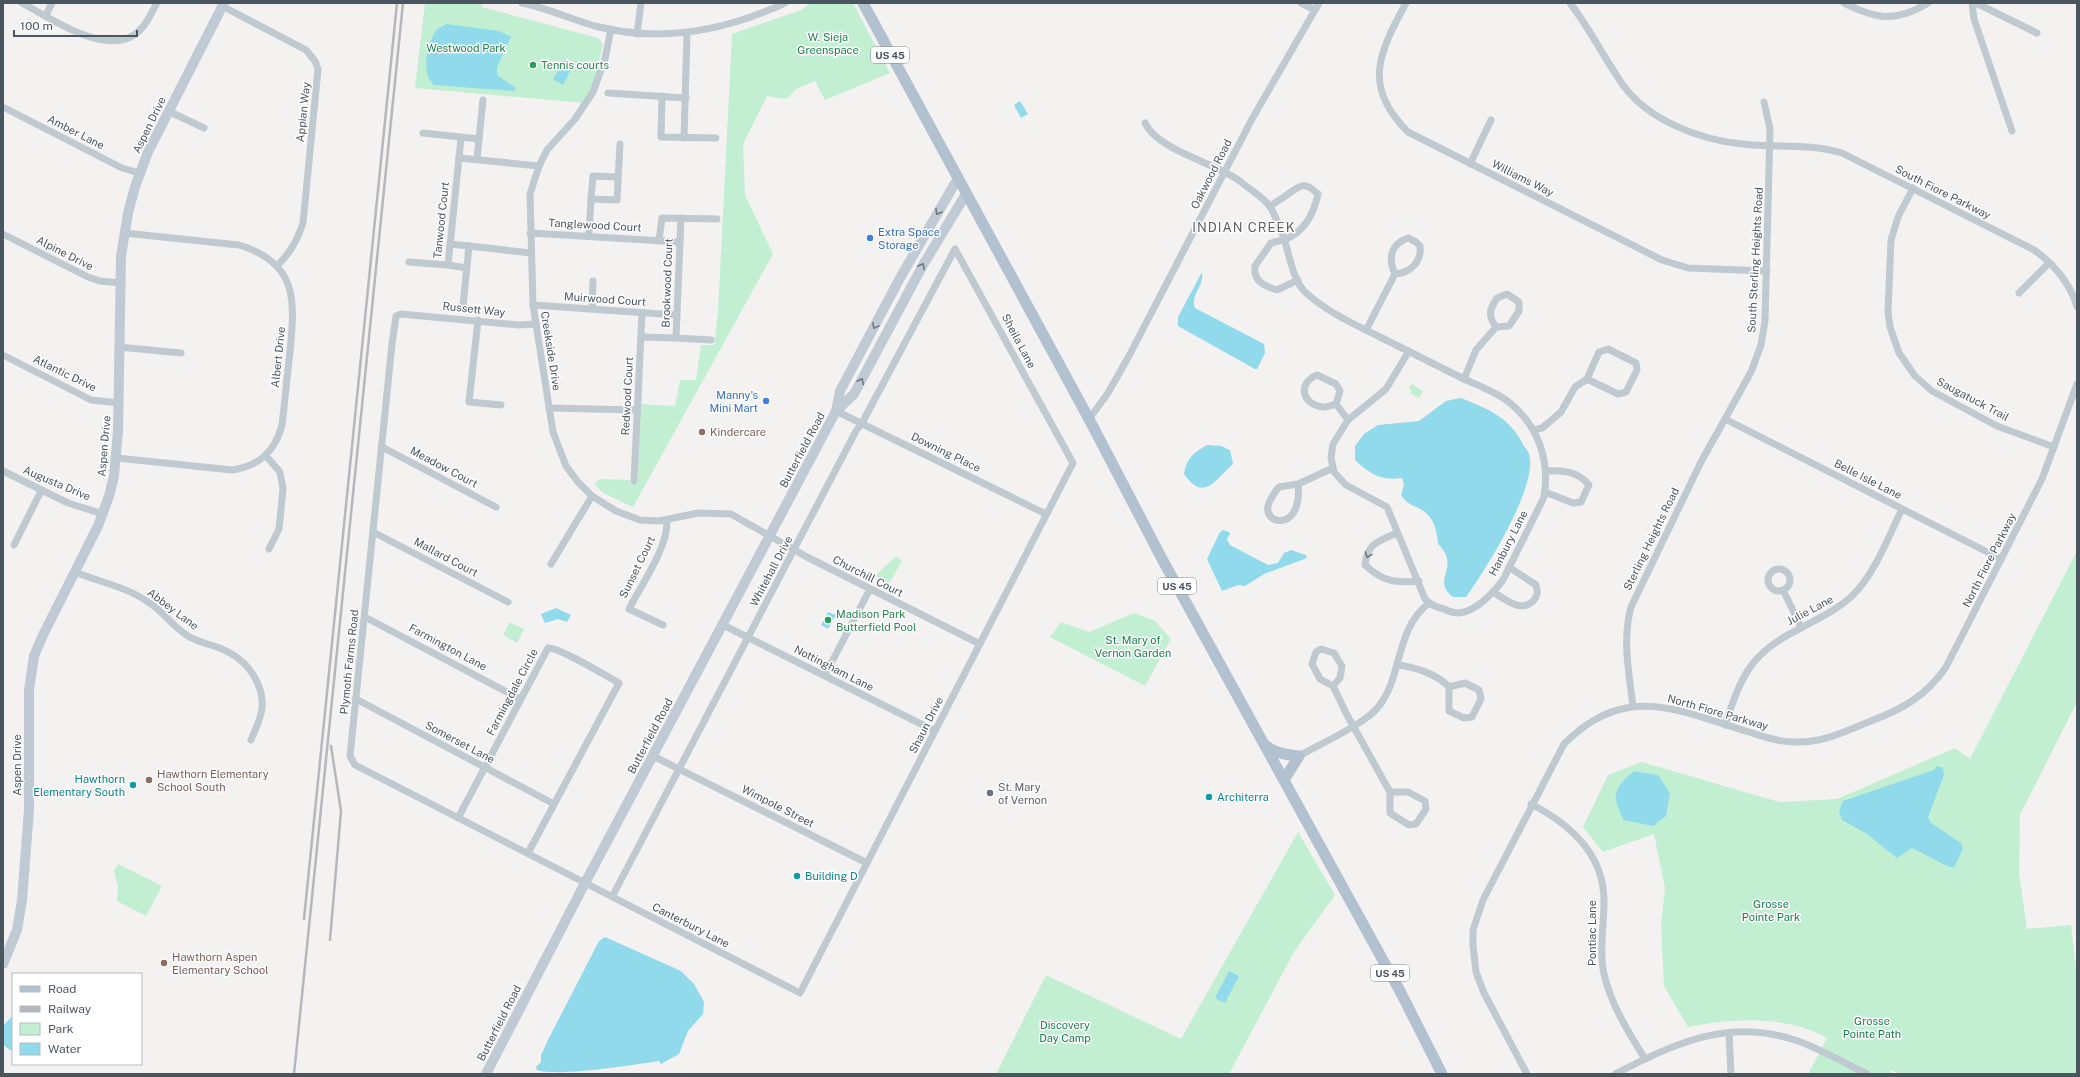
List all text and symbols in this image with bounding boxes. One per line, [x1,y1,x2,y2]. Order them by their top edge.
scale bar [14,12,137,38]
text: 100 m [20,19,53,33]
park label: W. Sieja Greenspace [797,31,859,56]
park label: Westwood Park [426,42,506,54]
road number: US 45 [871,47,909,63]
place label: Tennis courts [541,59,609,71]
marker: Tennis courts [528,60,538,70]
street label: Appian Way [294,81,312,143]
street label: Aspen Drive [130,95,168,155]
street label: Amber Lane [46,113,106,151]
street label: Oakwood Road [1188,137,1234,211]
street label: Williams Way [1490,157,1556,199]
street label: South Fiore Parkway [1893,163,1993,221]
street label: Tanwood Court [431,181,451,259]
street label: South Sterling Heights Road [1745,187,1765,333]
one-way arrow [935,208,942,215]
street label: Tanglewood Court [548,217,642,233]
district label: INDIAN CREEK [1192,220,1296,235]
place label: Extra Space Storage [878,226,940,251]
marker: Extra Space Storage [865,233,875,243]
street label: Alpine Drive [35,234,95,272]
street label: Brookwood Court [659,238,675,328]
one-way arrow [917,263,924,271]
street label: Muirwood Court [564,290,646,308]
street label: Russett Way [442,300,506,318]
street label: Creekside Drive [539,310,563,392]
street label: Sheila Lane [1000,312,1038,370]
one-way arrow [872,321,879,329]
street label: Albert Drive [269,326,287,388]
street label: Atlantic Drive [31,353,99,393]
street label: Redwood Court [619,356,635,436]
street label: Saugatuck Trail [1935,375,2011,423]
one-way arrow [856,378,864,386]
place label: Manny's Mini Mart [710,389,758,414]
marker: Manny's Mini Mart [761,396,771,406]
street label: Butterfield Road [777,410,827,490]
street label: Aspen Drive [95,415,113,477]
place label: Kindercare [710,426,766,438]
marker: Kindercare [697,427,707,437]
street label: Downing Place [909,430,983,474]
street label: Meadow Court [408,444,480,490]
street label: Belle Isle Lane [1832,457,1904,501]
street label: Augusta Drive [22,463,92,503]
street label: Sterling Heights Road [1621,486,1681,592]
street label: Hanbury Lane [1486,508,1530,578]
street label: North Fiore Parkway [1960,511,2018,609]
street label: Sunset Court [617,534,657,600]
street label: Whitehall Drive [747,534,795,608]
street label: Mallard Court [412,535,480,579]
one-way arrow [1364,552,1372,559]
street label: Churchill Court [831,553,905,599]
road number: US 45 [1158,578,1196,594]
street label: Abbey Lane [145,586,201,632]
street label: Julie Lane [1785,593,1835,627]
place label: Madison Park Butterfield Pool [836,608,916,633]
street label: Plymoth Farms Road [338,609,360,715]
marker: Madison Park Butterfield Pool [823,615,833,625]
street label: Farmington Lane [407,621,489,673]
park label: St. Mary of Vernon Garden [1095,634,1171,659]
street label: Nottingham Lane [792,643,876,693]
street label: Farmingdale Circle [484,647,540,737]
street label: North Fiore Parkway [1666,692,1770,732]
street label: Shaun Drive [907,695,945,755]
street label: Butterfield Road [625,696,675,776]
street label: Somerset Lane [423,719,497,765]
street label: Aspen Drive [11,734,23,796]
place label: Hawthorn Elementary School South [157,768,269,793]
place label: Hawthorn Elementary South [33,773,125,798]
marker: Hawthorn Elementary School South [144,775,154,785]
marker: Hawthorn Elementary South [128,780,138,790]
place label: St. Mary of Vernon [998,781,1047,806]
street label: Wimpole Street [740,783,816,829]
marker: St. Mary of Vernon [985,788,995,798]
place label: Architerra [1217,791,1269,803]
marker: Architerra [1204,792,1214,802]
place label: Building D [805,870,858,882]
marker: Building D [792,871,802,881]
park label: Grosse Pointe Park [1742,898,1800,923]
street label: Canterbury Lane [650,900,732,950]
street label: Pontiac Lane [1586,900,1598,966]
place label: Hawthorn Aspen Elementary School [172,951,269,976]
marker: Hawthorn Aspen Elementary School [159,958,169,968]
road number: US 45 [1371,965,1409,981]
legend [12,973,142,1065]
text: Road [48,982,76,996]
street label: Butterfield Road [475,983,523,1063]
text: Railway [48,1002,92,1016]
park label: Grosse Pointe Path [1843,1015,1901,1040]
park label: Discovery Day Camp [1039,1019,1091,1044]
text: Park [48,1022,74,1036]
text: Water [48,1042,82,1056]

